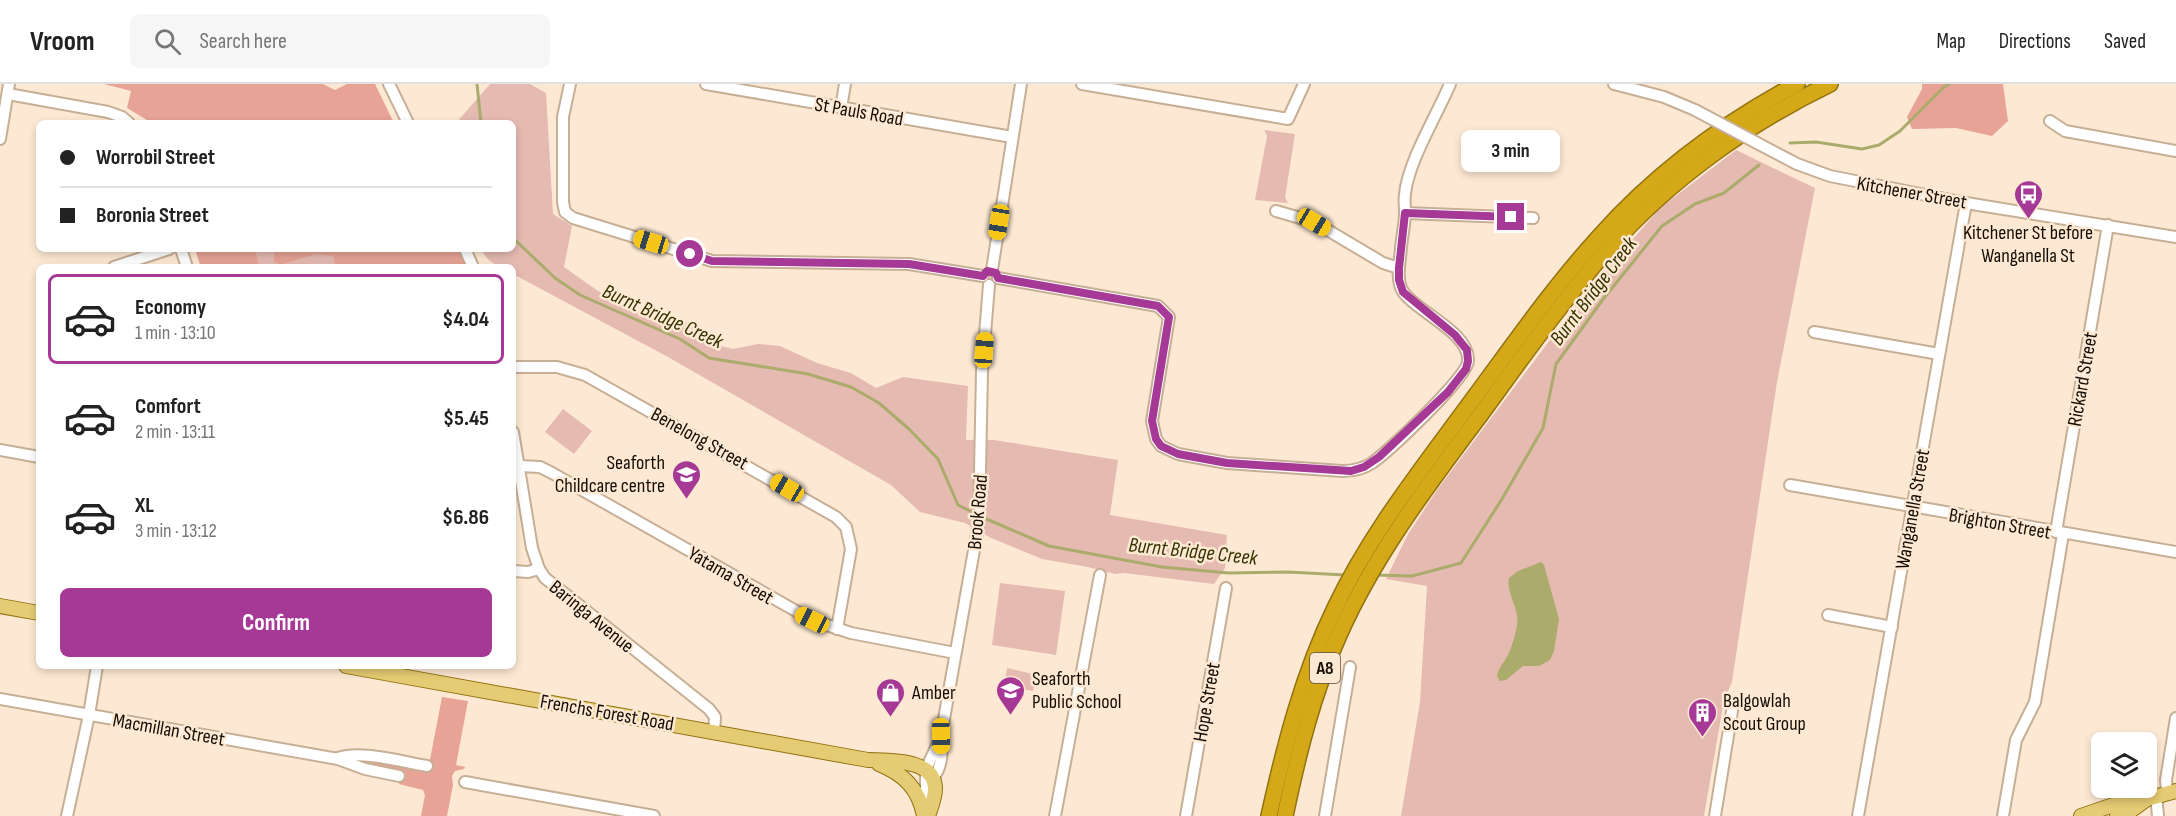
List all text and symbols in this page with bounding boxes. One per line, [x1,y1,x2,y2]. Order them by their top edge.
search box [130,14,550,68]
text: Vroom [30,25,94,58]
icon: search [151,25,184,58]
text: Search here [199,28,287,55]
text: Map [1936,29,1966,54]
text: Directions [1999,29,2071,54]
text: Saved [2104,29,2146,54]
street label: St Pauls Road [813,92,905,132]
callout: 3 min [1462,130,1561,172]
text: 3 min [1491,139,1530,163]
text: Worrobil Street [96,144,215,171]
street label: Kitchener Street [1855,172,1969,214]
bus stop icon: Kitchener St before Wanganella St [2012,178,2044,220]
text: Boronia Street [96,202,209,229]
car [987,203,1011,241]
route end [1497,203,1524,230]
car [1294,205,1334,239]
place label: Kitchener St before Wanganella St [1963,221,2093,268]
car [631,228,671,256]
water label: Burnt Bridge Creek [1544,231,1643,350]
route start [676,240,703,267]
water label: Burnt Bridge Creek [599,279,728,355]
icon: car [63,292,117,346]
text: Economy [135,294,206,321]
text: $4.04 [442,306,489,333]
text: 1 min · 13:10 [135,321,216,345]
street label: Rickard Street [2063,330,2103,428]
car [974,331,994,369]
icon: car [63,391,117,445]
text: Comfort [135,393,201,420]
street label: Benelong Street [647,402,752,475]
text: $5.45 [443,405,489,432]
text: 2 min · 13:11 [135,420,215,444]
street label: Wanganella Street [1891,447,1935,571]
place label: Seaforth Childcare centre [555,451,665,498]
school or university icon: Seaforth Childcare centre [670,458,702,500]
car [767,471,807,505]
street label: Brook Road [963,474,993,551]
icon: car [63,490,117,544]
text: XL [135,492,154,519]
street label: Brighton Street [1947,503,2053,545]
text: $6.86 [442,504,489,531]
text: 3 min · 13:12 [135,519,217,543]
water label: Burnt Bridge Creek [1127,532,1260,571]
street label: Yatama Street [683,542,778,610]
street label: Baringa Avenue [544,575,639,658]
button: Confirm [60,588,492,657]
car [792,604,832,636]
road number: A8 [1310,653,1340,683]
street label: Hope Street [1188,661,1226,744]
place label: Seaforth Public School [1032,667,1122,714]
school or university icon: Seaforth Public School [995,674,1027,716]
shop icon: Amber [875,676,907,718]
place label: Amber [911,681,956,705]
street label: Frenchs Forest Road [538,689,676,737]
place label: Balgowlah Scout Group [1723,689,1806,736]
building icon: Balgowlah Scout Group [1686,696,1718,738]
street label: Macmillan Street [111,708,227,752]
car [932,718,950,754]
map controls [2091,732,2157,798]
button: layers [2091,732,2157,798]

